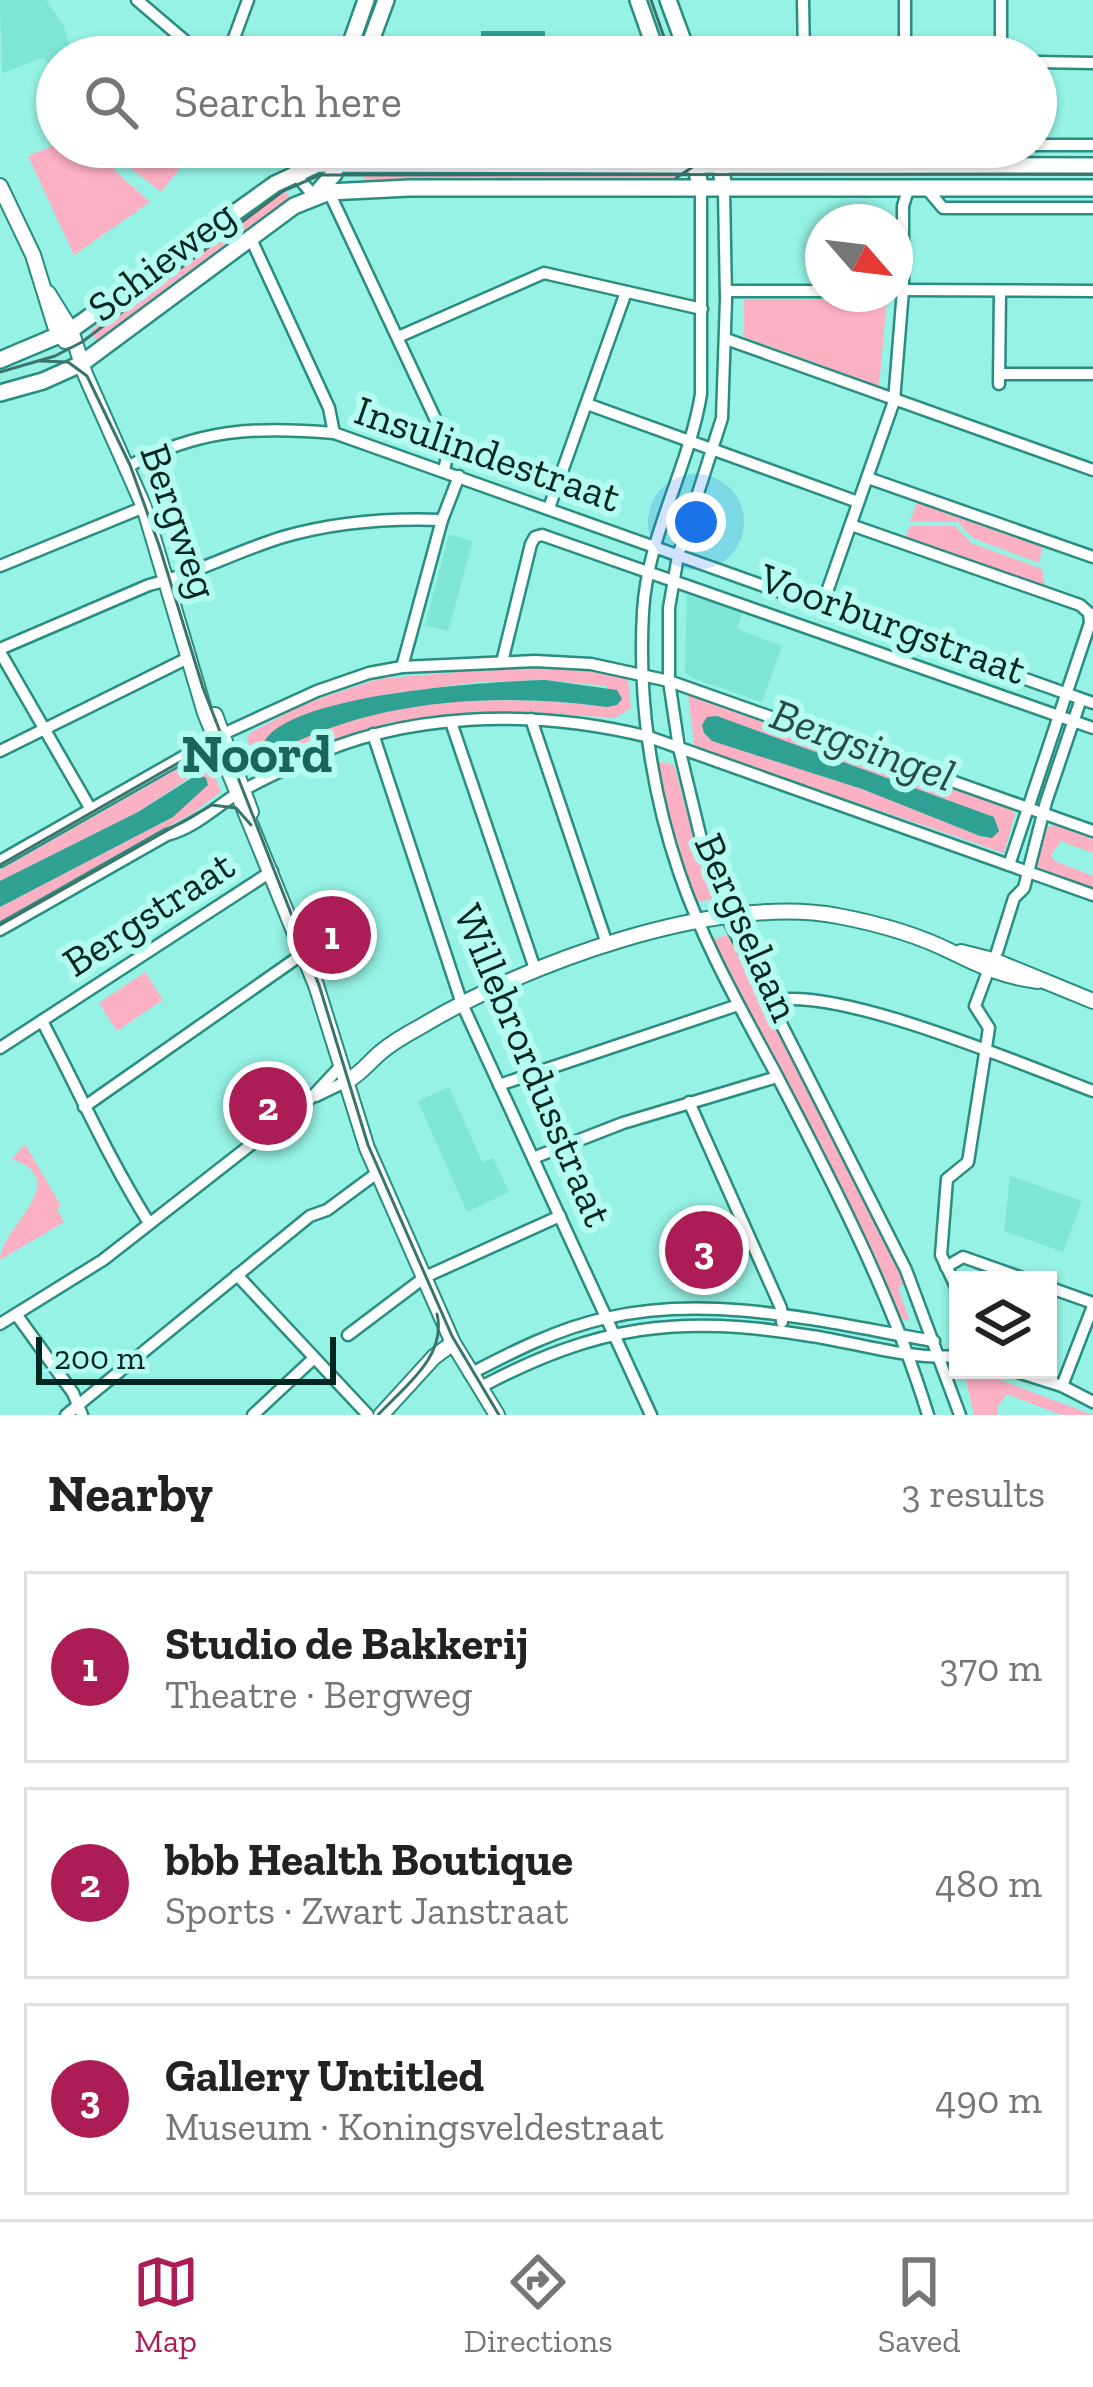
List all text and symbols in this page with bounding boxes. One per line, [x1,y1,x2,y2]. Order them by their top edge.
search box [36,36,1057,168]
icon: search [78,69,144,135]
text: Search here [174,75,402,129]
street label: Schieweg [78,189,245,332]
north arrow [805,204,913,312]
street label: Insulindestraat [349,384,628,523]
street label: Bergweg [129,437,230,605]
your location [666,492,726,552]
street label: Voorburgstraat [752,551,1033,695]
water label: Bergsingel [763,687,962,803]
district label: Noord [182,721,333,786]
street label: Bergselaan [684,826,811,1029]
street label: Bergstraat [53,839,244,988]
pin: 1 [293,890,371,980]
street label: Willebrordusstraat [443,897,624,1234]
pin: 2 [229,1061,307,1151]
pin: 3 [665,1205,743,1295]
map controls [949,1271,1057,1379]
button: layers [949,1271,1057,1379]
scale bar [36,1331,336,1384]
text: 200 m [54,1338,145,1377]
text: Nearby [48,1463,213,1524]
text: 3 results [901,1470,1045,1517]
text: Studio de Bakkerij [165,1617,528,1671]
text: 1 [82,1644,98,1691]
text: 370 m [940,1644,1042,1691]
text: Theatre · Bergweg [165,1671,472,1718]
text: bbb Health Boutique [165,1833,573,1887]
text: 2 [80,1860,100,1907]
text: 480 m [935,1860,1042,1907]
text: Sports · Zwart Janstraat [165,1887,569,1934]
text: Gallery Untitled [165,2049,484,2103]
text: 3 [80,2076,100,2123]
text: 490 m [935,2076,1042,2123]
text: Museum · Koningsveldestraat [165,2103,664,2150]
tab: Map [133,2249,199,2360]
tab: Directions [464,2249,613,2360]
tab: Saved [878,2249,960,2360]

